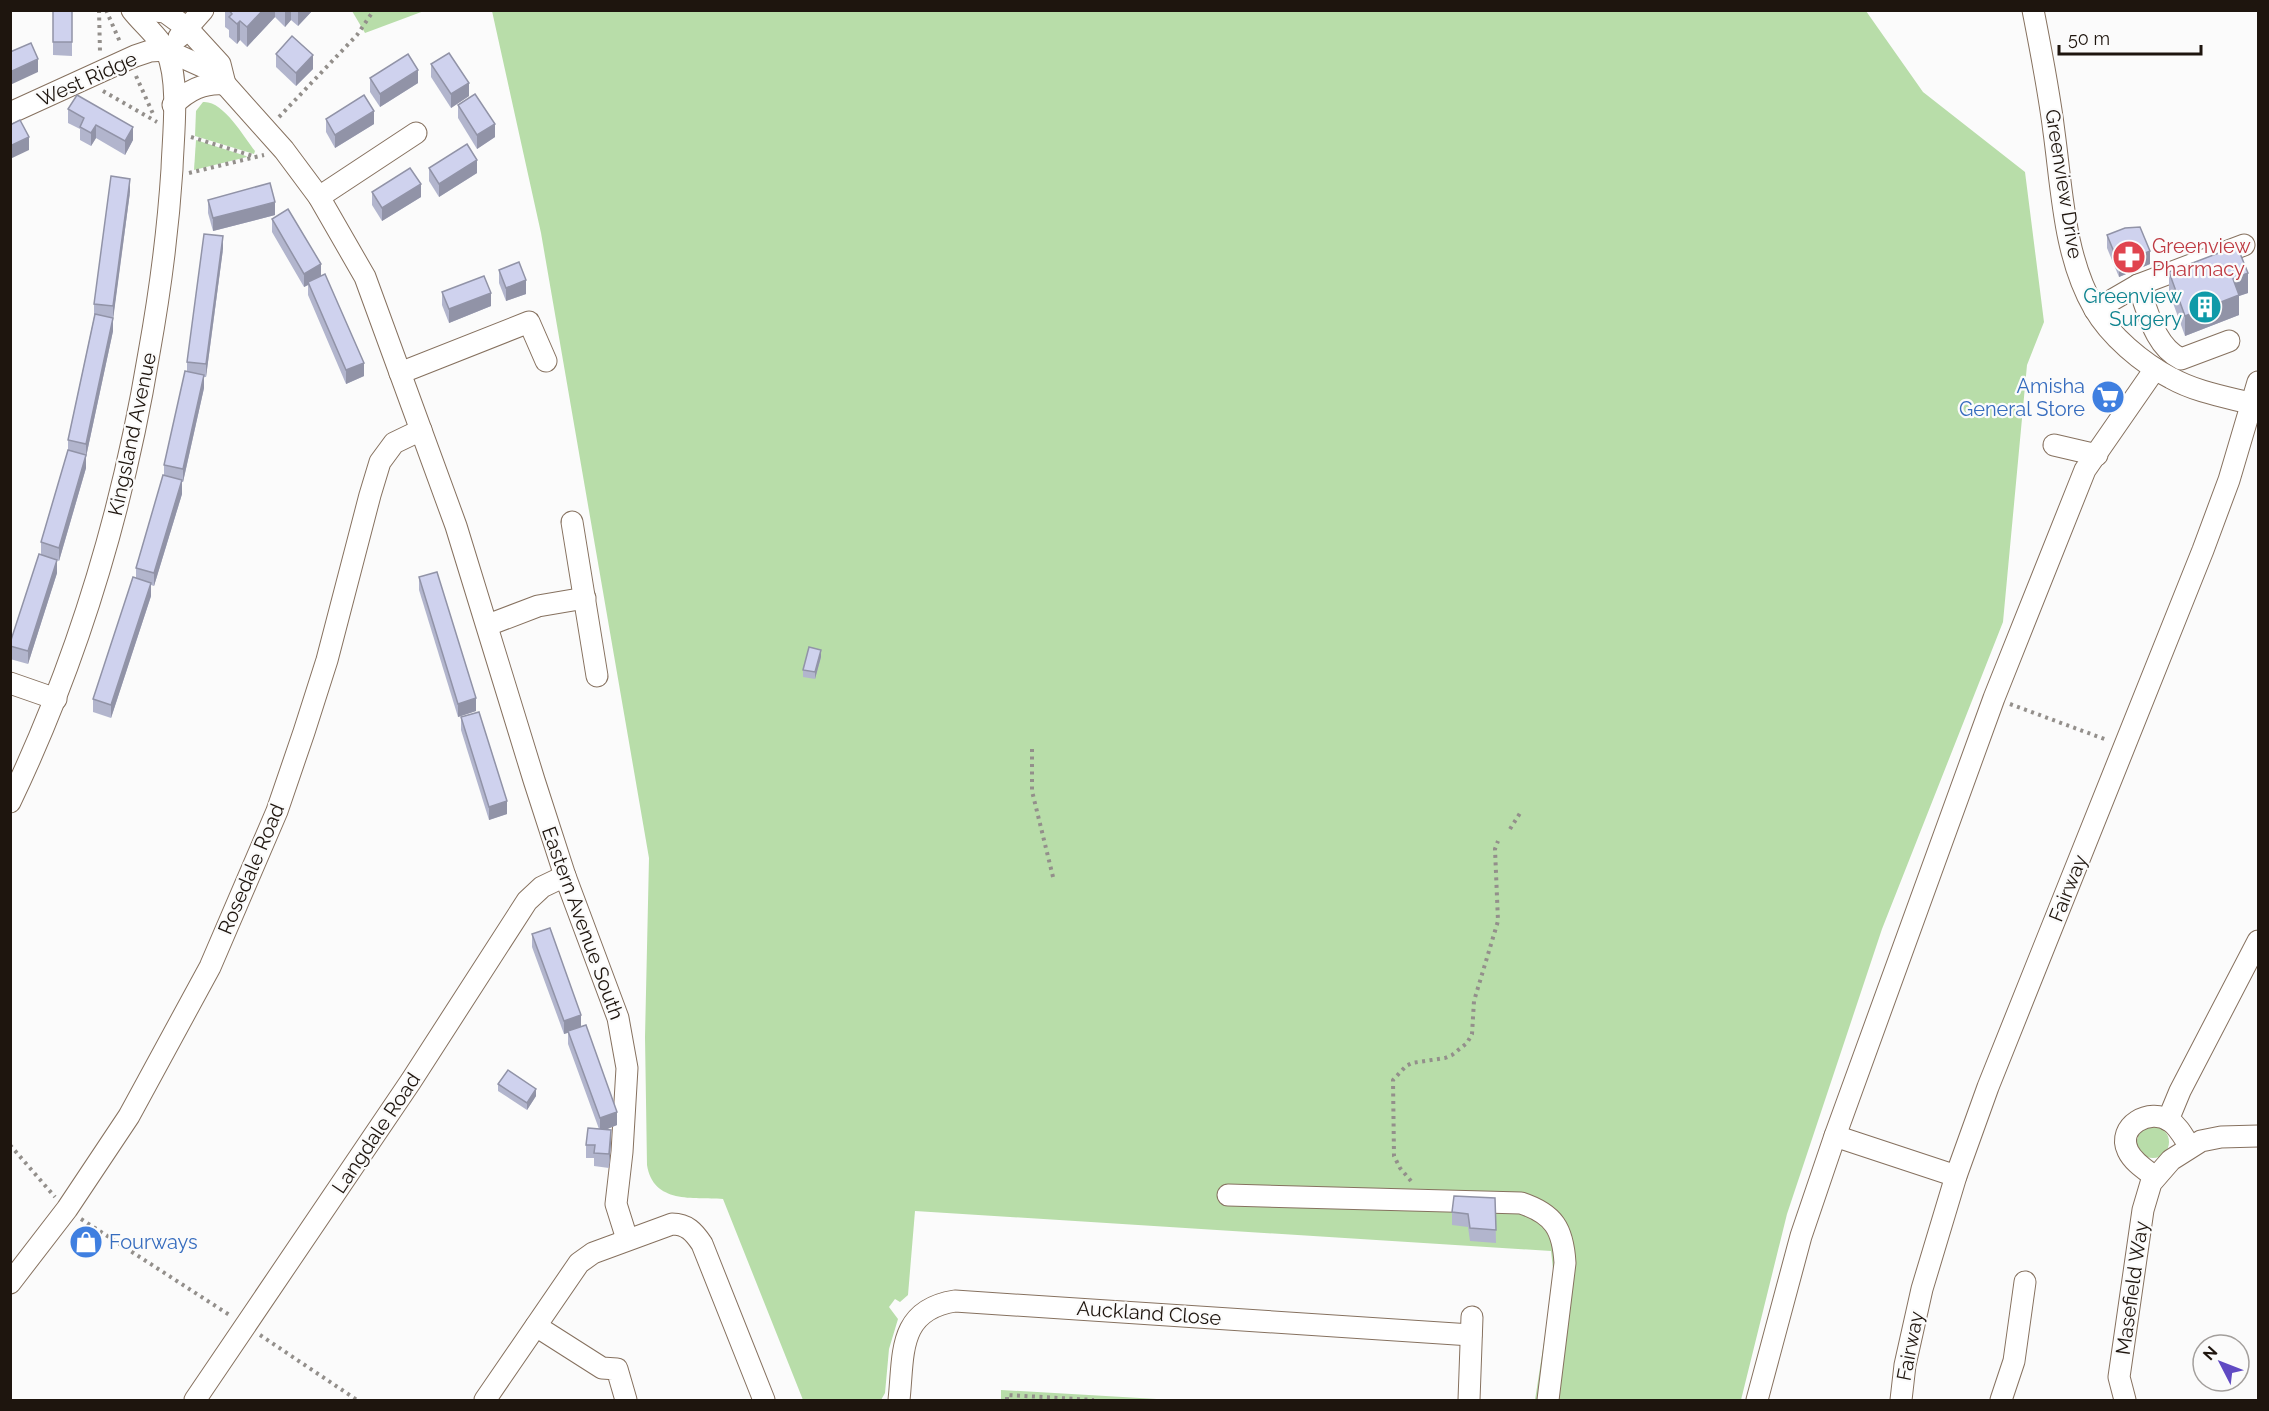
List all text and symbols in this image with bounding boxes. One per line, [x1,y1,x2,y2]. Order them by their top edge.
scale bar [2059,18,2202,56]
text: 50 m [2068,28,2110,49]
street label: West Ridge [33,46,141,112]
street label: Greenview Drive [2040,108,2088,261]
place label: Greenview Pharmacy [2152,234,2251,281]
pharmacy icon: Greenview Pharmacy [2111,239,2147,275]
place label: Greenview Surgery [2083,284,2182,331]
building icon: Greenview Surgery [2187,289,2223,325]
street label: Kingsland Avenue [103,350,161,518]
place label: Amisha General Store [1959,374,2085,421]
supermarket icon: Amisha General Store [2090,379,2126,415]
street label: Rosedale Road [213,800,289,938]
street label: Eastern Avenue South [537,823,629,1023]
street label: Fairway [2044,851,2092,925]
street label: Langdale Road [327,1068,425,1198]
street label: Masefield Way [2111,1219,2153,1357]
shop icon: Fourways [68,1224,104,1260]
place label: Fourways [109,1230,198,1254]
street label: Auckland Close [1076,1296,1222,1330]
street label: Fairway [1892,1309,1929,1383]
north arrow [2191,1333,2251,1393]
text: N [2199,1342,2221,1364]

